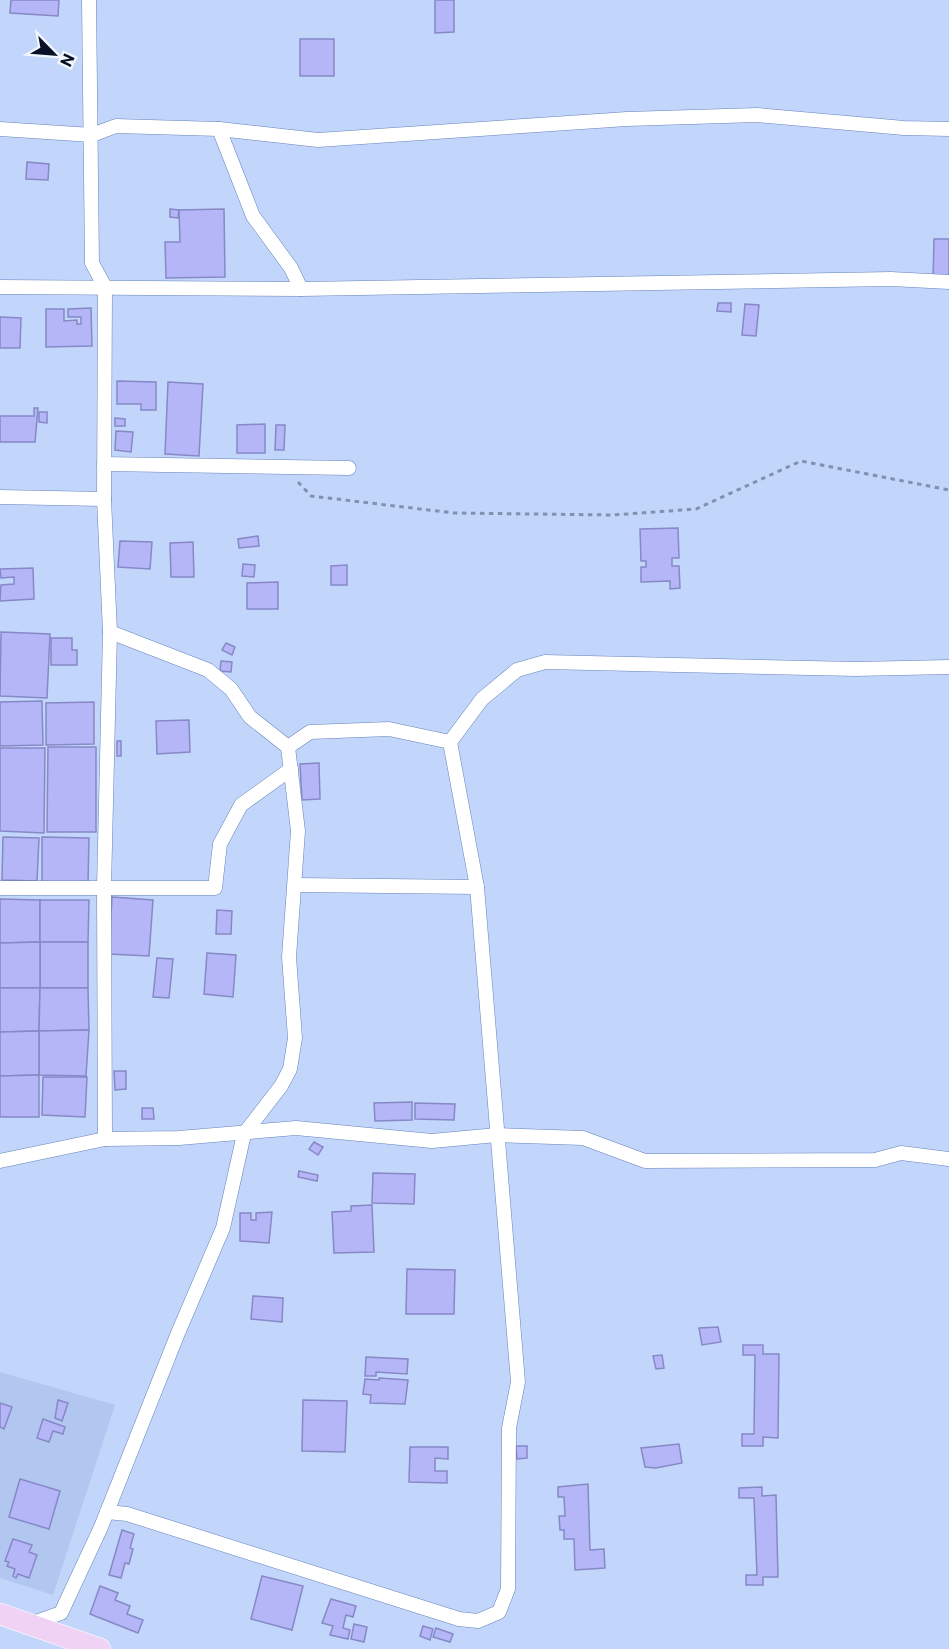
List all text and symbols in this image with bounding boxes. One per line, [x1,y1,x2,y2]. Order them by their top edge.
north arrow [24,24,84,84]
text: N [57,51,79,70]

